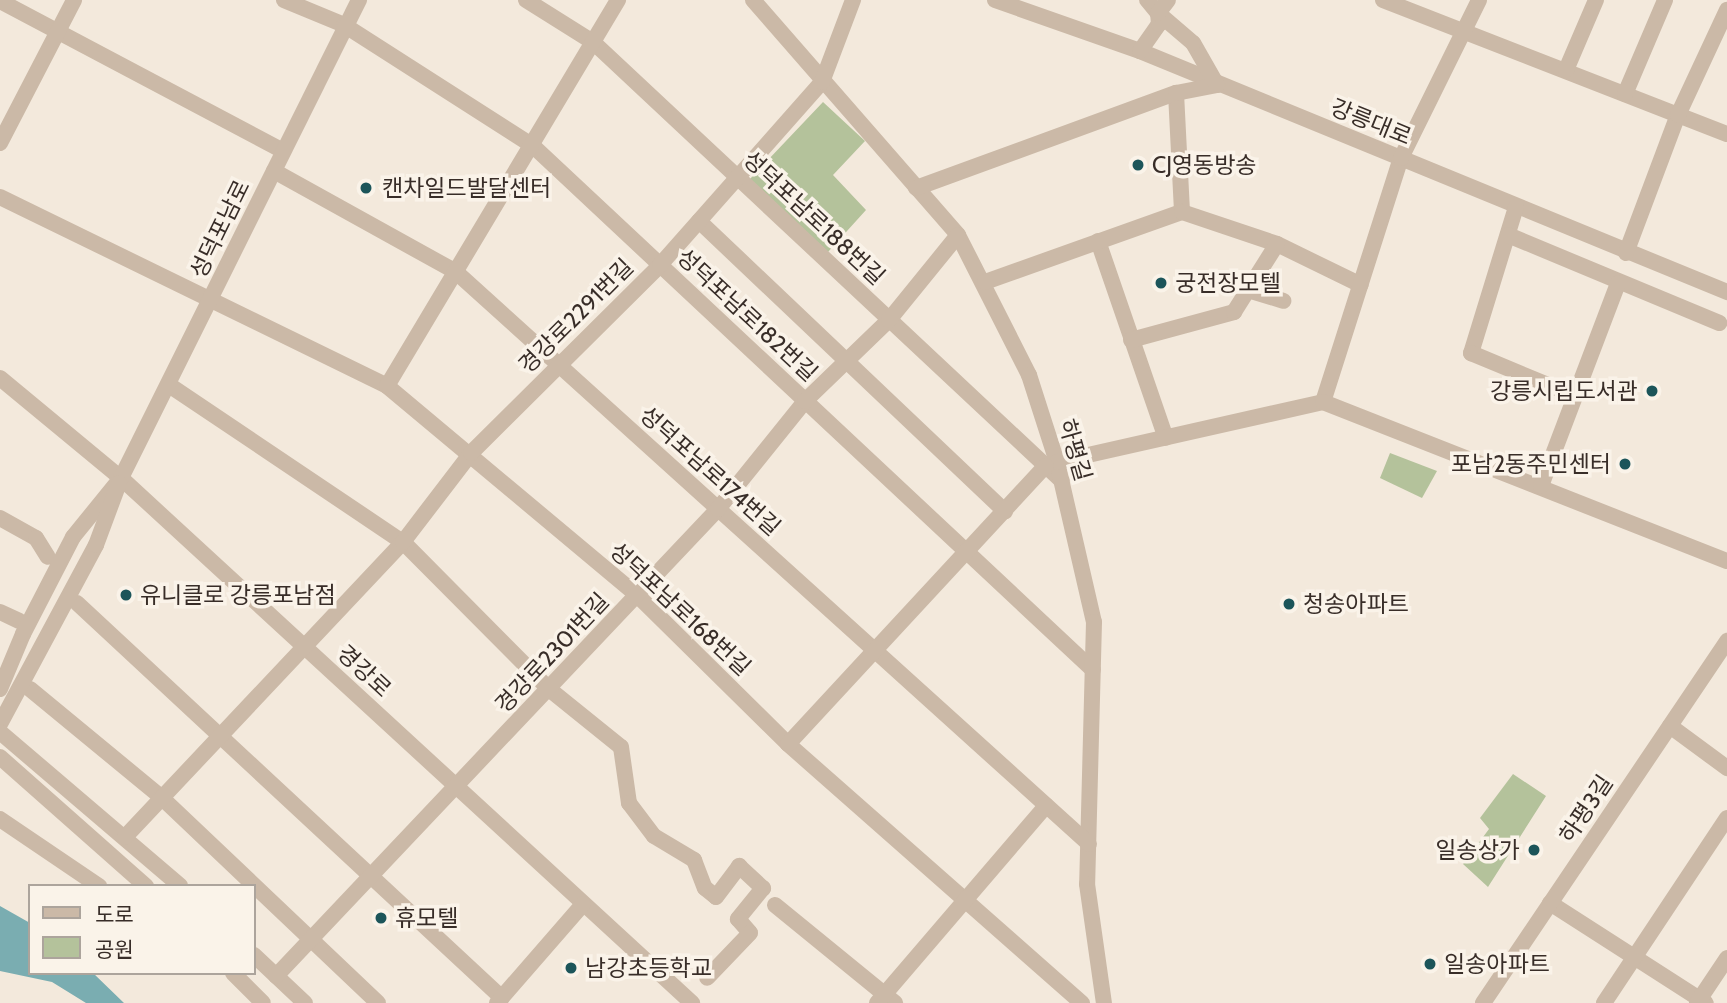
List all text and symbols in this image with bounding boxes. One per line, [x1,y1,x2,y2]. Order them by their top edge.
street label: 강릉대로 [1327,93,1415,151]
street label: 성덕포남로188번길 [737,145,891,291]
place label: CJ영동방송 [1152,151,1257,179]
marker: CJ영동방송 [1130,157,1146,173]
place label: 캔차일드발달센터 [382,174,551,202]
street label: 성덕포남로 [184,175,256,283]
marker: 캔차일드발달센터 [356,178,376,198]
street label: 성덕포남로182번길 [671,243,823,387]
street label: 경강로2291번길 [513,253,639,379]
place label: 궁전장모텔 [1175,269,1281,297]
marker: 궁전장모텔 [1153,275,1169,291]
place label: 강릉시립도서관 [1490,377,1638,405]
marker: 강릉시립도서관 [1644,383,1660,399]
street label: 성덕포남로174번길 [634,401,786,541]
street label: 하평길 [1053,416,1097,484]
place label: 포남2동주민센터 [1451,450,1611,478]
marker: 포남2동주민센터 [1617,456,1633,472]
street label: 성덕포남로168번길 [604,537,756,681]
place label: 유니클로 강릉포남점 [140,581,336,609]
marker: 유니클로 강릉포남점 [118,587,134,603]
street label: 경강로2301번길 [489,587,615,719]
place label: 청송아파트 [1303,590,1409,618]
marker: 청송아파트 [1281,596,1297,612]
street label: 경강로 [331,639,397,703]
street label: 하평3길 [1553,770,1619,848]
place label: 일송상가 [1435,836,1520,864]
marker: 일송상가 [1526,842,1542,858]
legend [28,884,256,975]
text: 도로 [95,902,134,927]
place label: 휴모텔 [395,904,458,932]
marker: 휴모텔 [373,910,389,926]
text: 공원 [95,937,134,962]
place label: 일송아파트 [1444,950,1550,978]
place label: 남강초등학교 [585,954,712,982]
marker: 일송아파트 [1422,956,1438,972]
marker: 남강초등학교 [563,960,579,976]

